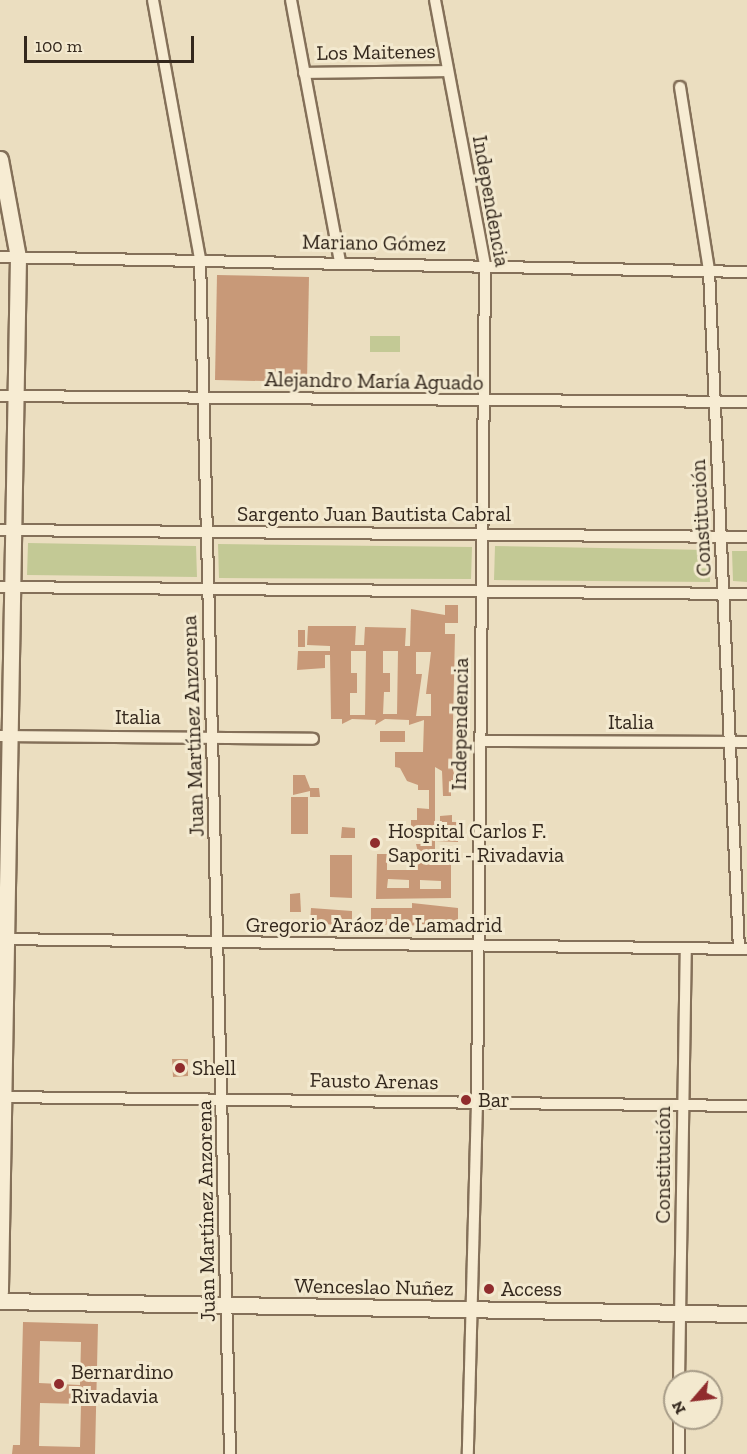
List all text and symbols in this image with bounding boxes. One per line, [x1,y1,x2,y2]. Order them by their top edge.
scale bar [27,24,196,62]
text: 100 m [35,35,82,57]
street label: Los Maitenes [316,38,436,66]
street label: Independencia [467,133,515,269]
street label: Mariano Gómez [302,229,446,257]
street label: Alejandro María Aguado [264,366,484,396]
street label: Constitución [685,459,717,577]
street label: Sargento Juan Bautista Cabral [237,501,511,527]
street label: Juan Martínez Anzorena [177,614,209,838]
street label: Independencia [446,657,474,791]
street label: Italia [115,704,161,730]
street label: Italia [608,709,654,735]
place label: Hospital Carlos F. Saporiti - Rivadavia [388,818,564,868]
marker: Hospital Carlos F. Saporiti - Rivadavia [366,834,384,852]
street label: Gregorio Aráoz de Lamadrid [245,912,503,938]
place label: Shell [192,1055,236,1081]
marker: Shell [173,1061,187,1075]
street label: Fausto Arenas [309,1067,439,1095]
place label: Bar [478,1087,510,1113]
marker: Bar [459,1093,473,1107]
street label: Juan Martínez Anzorena [191,1100,221,1322]
street label: Constitución [650,1106,676,1224]
street label: Wenceslao Nuñez [294,1273,454,1301]
place label: Access [501,1276,562,1302]
marker: Access [482,1282,496,1296]
place label: Bernardino Rivadavia [71,1359,174,1409]
north arrow [663,1370,723,1430]
marker: Bernardino Rivadavia [52,1377,66,1391]
text: N [667,1398,690,1418]

